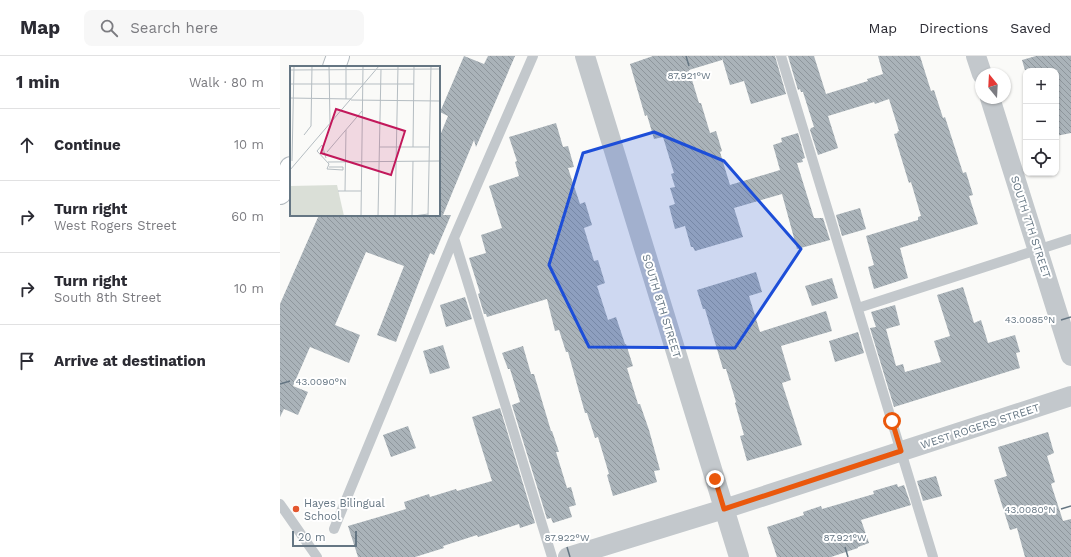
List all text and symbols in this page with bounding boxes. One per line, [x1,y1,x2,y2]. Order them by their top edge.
search box [84,10,364,46]
text: Map [20,16,60,39]
icon: search [98,17,120,39]
text: Search here [130,19,218,37]
text: Map [869,20,897,36]
text: Directions [919,20,988,36]
text: Saved [1010,20,1051,36]
inset map [290,66,440,216]
north arrow [975,68,1011,104]
map controls [1023,68,1059,176]
button: + [1023,68,1059,104]
text: 87.921°W [667,70,711,81]
text: 1 min [16,72,60,92]
text: Walk · 80 m [189,75,264,90]
button: − [1023,104,1059,140]
icon: ahead [16,134,38,156]
text: Continue [54,136,121,154]
text: 10 m [234,137,264,152]
button: locate [1023,140,1059,176]
street label: SOUTH 7TH STREET [1008,174,1053,280]
text: Turn right [54,200,127,218]
icon: right [16,206,38,228]
text: 60 m [231,209,264,224]
text: West Rogers Street [54,218,176,233]
street label: SOUTH 8TH STREET [639,253,684,360]
text: Turn right [54,272,127,290]
icon: right [16,278,38,300]
text: 10 m [234,281,264,296]
text: South 8th Street [54,290,161,305]
text: 43.0085°N [1005,314,1055,325]
icon: arrive [16,350,38,372]
text: Arrive at destination [54,352,206,370]
text: 43.0090°N [295,376,347,387]
street label: WEST ROGERS STREET [919,401,1042,452]
route start [883,412,901,430]
route end [706,470,724,488]
place label: Hayes Bilingual School [304,497,386,523]
marker: Hayes Bilingual School [291,504,301,514]
text: 43.0080°N [1004,504,1056,515]
scale bar [292,529,357,548]
text: 20 m [298,531,326,544]
text: 87.922°W [544,532,590,543]
text: 87.921°W [823,532,867,543]

